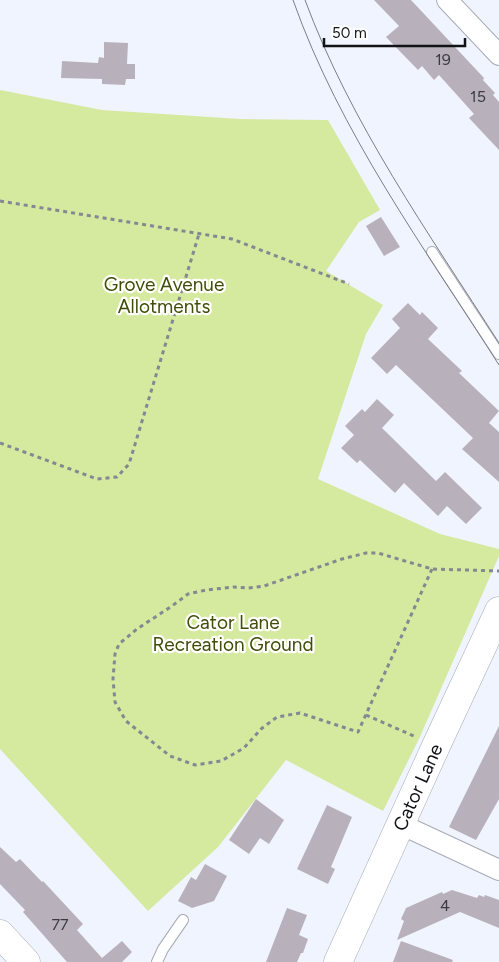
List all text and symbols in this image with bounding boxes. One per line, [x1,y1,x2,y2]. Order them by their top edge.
scale bar [324,15,465,47]
text: 50 m [332,24,367,42]
house number: 19 [435,50,451,69]
house number: 15 [470,87,486,106]
park label: Grove Avenue Allotments [104,273,224,318]
park label: Cator Lane Recreation Ground [152,611,314,656]
street label: Cator Lane [388,740,447,834]
house number: 4 [440,896,450,915]
house number: 77 [51,915,69,934]

